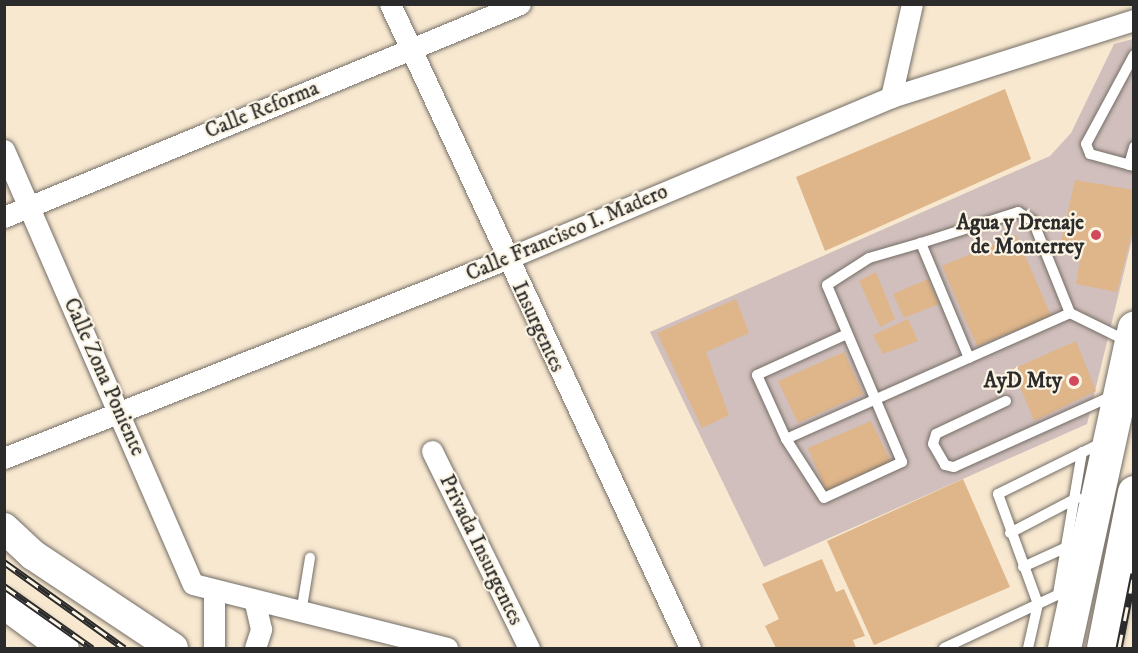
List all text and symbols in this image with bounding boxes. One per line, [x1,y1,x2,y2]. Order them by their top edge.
street label: Calle Reforma [201,76,323,144]
street label: Calle Francisco I. Madero [462,179,672,287]
place label: Agua y Drenaje de Monterrey [957,210,1084,260]
marker: Agua y Drenaje de Monterrey [1089,228,1103,242]
street label: Insurgentes [506,278,570,376]
street label: Calle Zona Poniente [58,294,150,460]
place label: AyD Mty [984,368,1062,394]
marker: AyD Mty [1067,374,1081,388]
street label: Privada Insurgentes [434,471,528,629]

